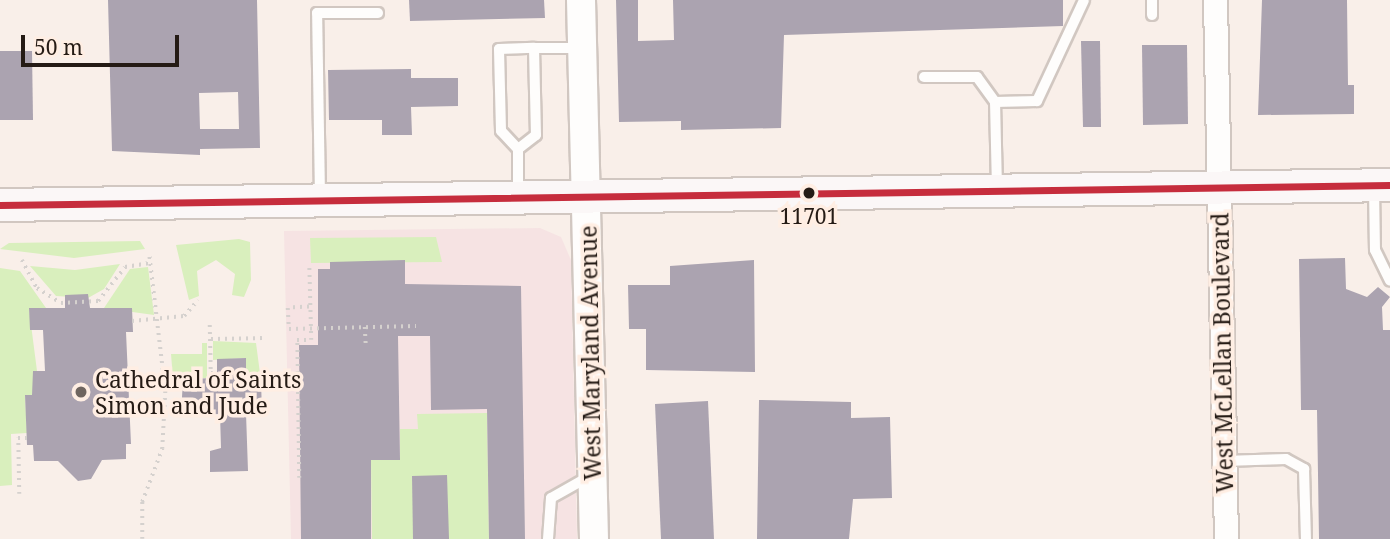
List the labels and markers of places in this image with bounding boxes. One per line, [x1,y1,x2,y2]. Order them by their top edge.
marker: 11701 [802,186,816,200]
place label: 11701 [780,203,838,229]
place label: Cathedral of Saints Simon and Jude [95,365,301,419]
marker: Cathedral of Saints Simon and Jude [73,384,89,400]

